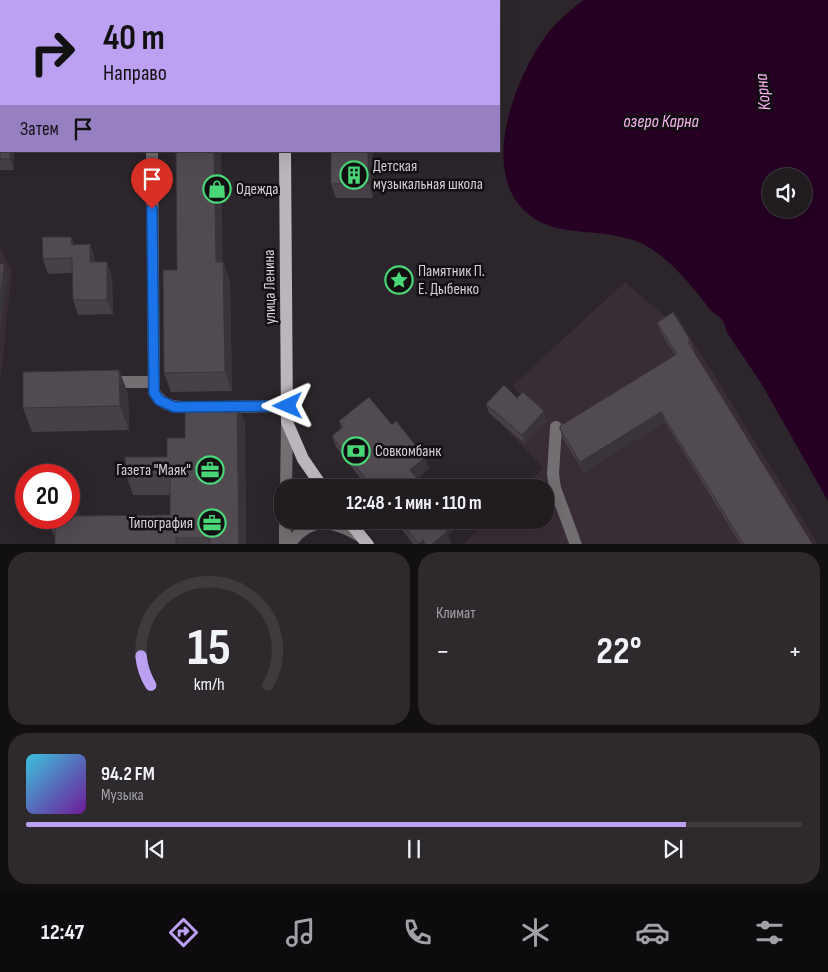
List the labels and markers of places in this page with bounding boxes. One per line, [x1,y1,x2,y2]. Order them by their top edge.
place label: Детская музыкальная школа [373,157,483,194]
pin [131,158,173,209]
building icon: Детская музыкальная школа [339,160,369,190]
shop icon: Одежда [202,174,232,204]
place label: Одежда [236,180,278,199]
place label: Памятник П. Е. Дыбенко [418,262,485,299]
place icon: Памятник П. Е. Дыбенко [384,265,414,295]
bank icon: Совкомбанк [341,436,371,466]
place label: Совкомбанк [375,442,442,461]
office icon: Газета "Маяк" [195,455,225,485]
place label: Газета "Маяк" [116,461,191,480]
office icon: Типография [197,508,227,538]
place label: Типография [129,514,193,533]

